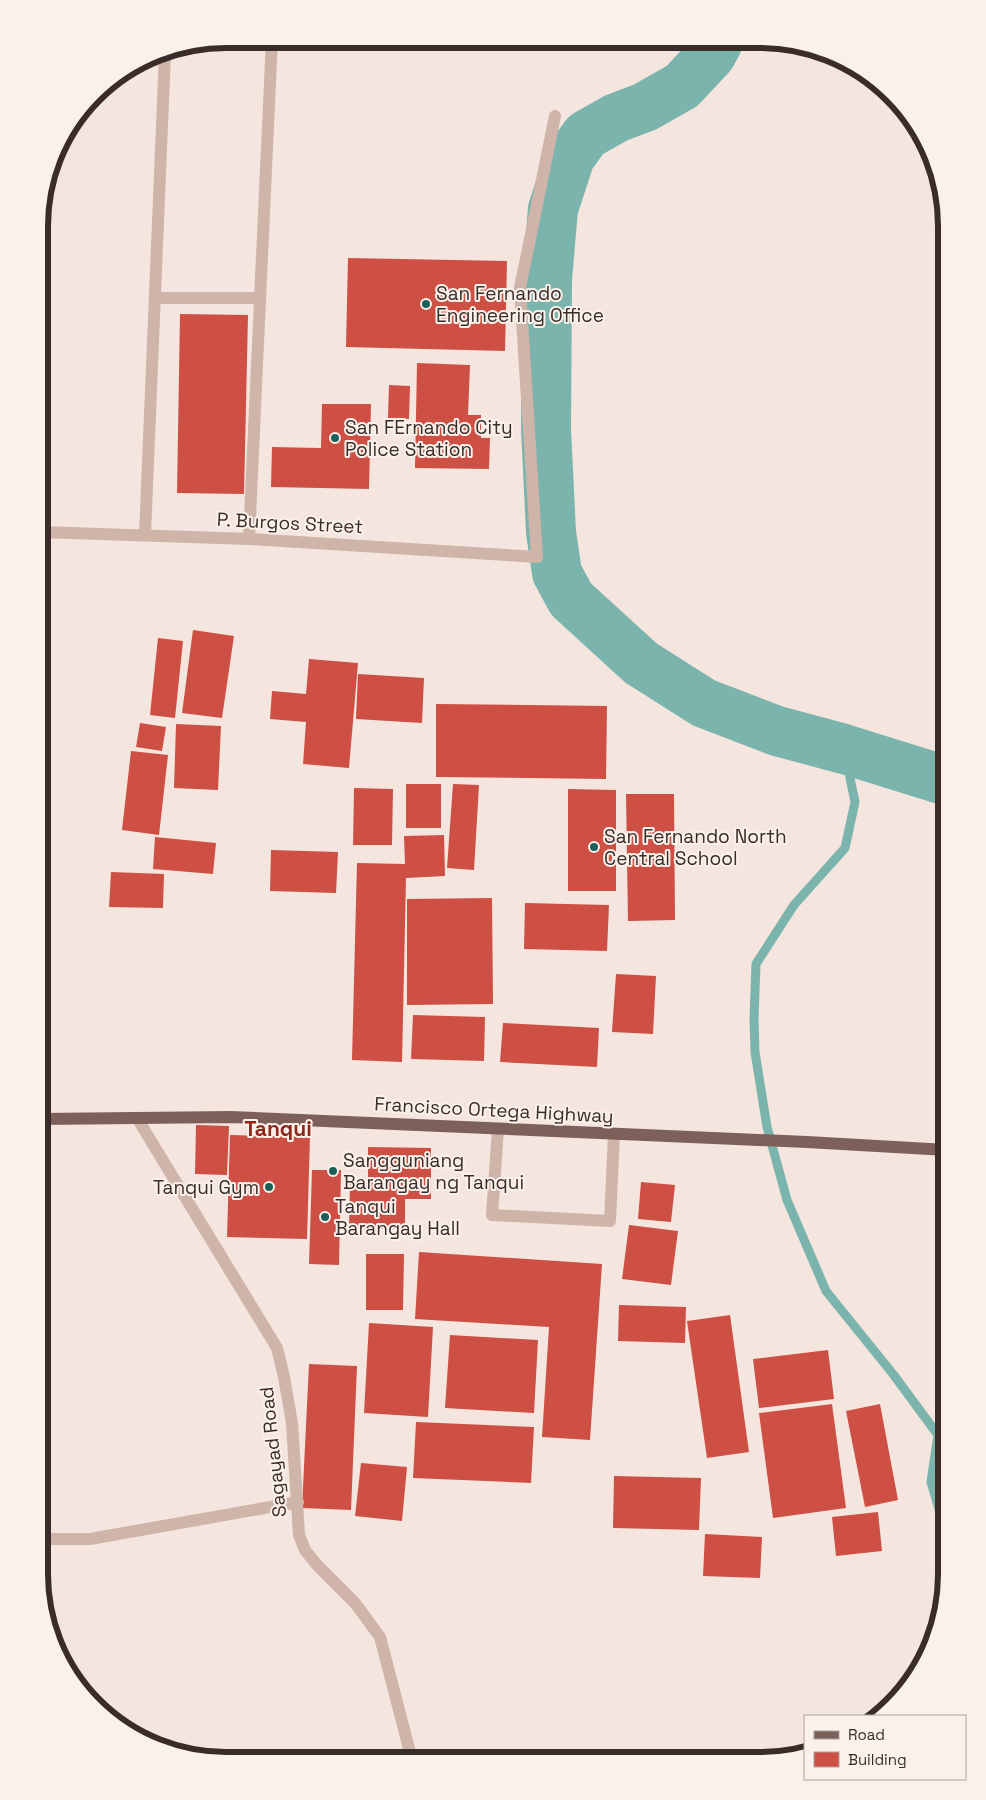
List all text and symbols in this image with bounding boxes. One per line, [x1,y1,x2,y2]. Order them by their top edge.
place label: San Fernando Engineering Office [436,281,604,328]
marker: San Fernando Engineering Office [420,298,432,310]
place label: San FErnando City Police Station [345,415,513,462]
marker: San FErnando City Police Station [329,432,341,444]
street label: P. Burgos Street [216,507,364,539]
place label: San Fernando North Central School [604,824,787,871]
marker: San Fernando North Central School [588,841,600,853]
street label: Francisco Ortega Highway [374,1091,614,1129]
district label: Tanqui [244,1115,312,1142]
place label: Sangguniang Barangay ng Tanqui [343,1148,524,1195]
marker: Sangguniang Barangay ng Tanqui [327,1165,339,1177]
place label: Tanqui Gym [153,1175,259,1200]
marker: Tanqui Gym [263,1181,275,1193]
place label: Tanqui Barangay Hall [335,1194,460,1241]
marker: Tanqui Barangay Hall [319,1211,331,1223]
street label: Sagayad Road [254,1385,292,1519]
legend [804,1715,966,1780]
text: Road [848,1725,885,1744]
text: Building [848,1750,907,1769]

